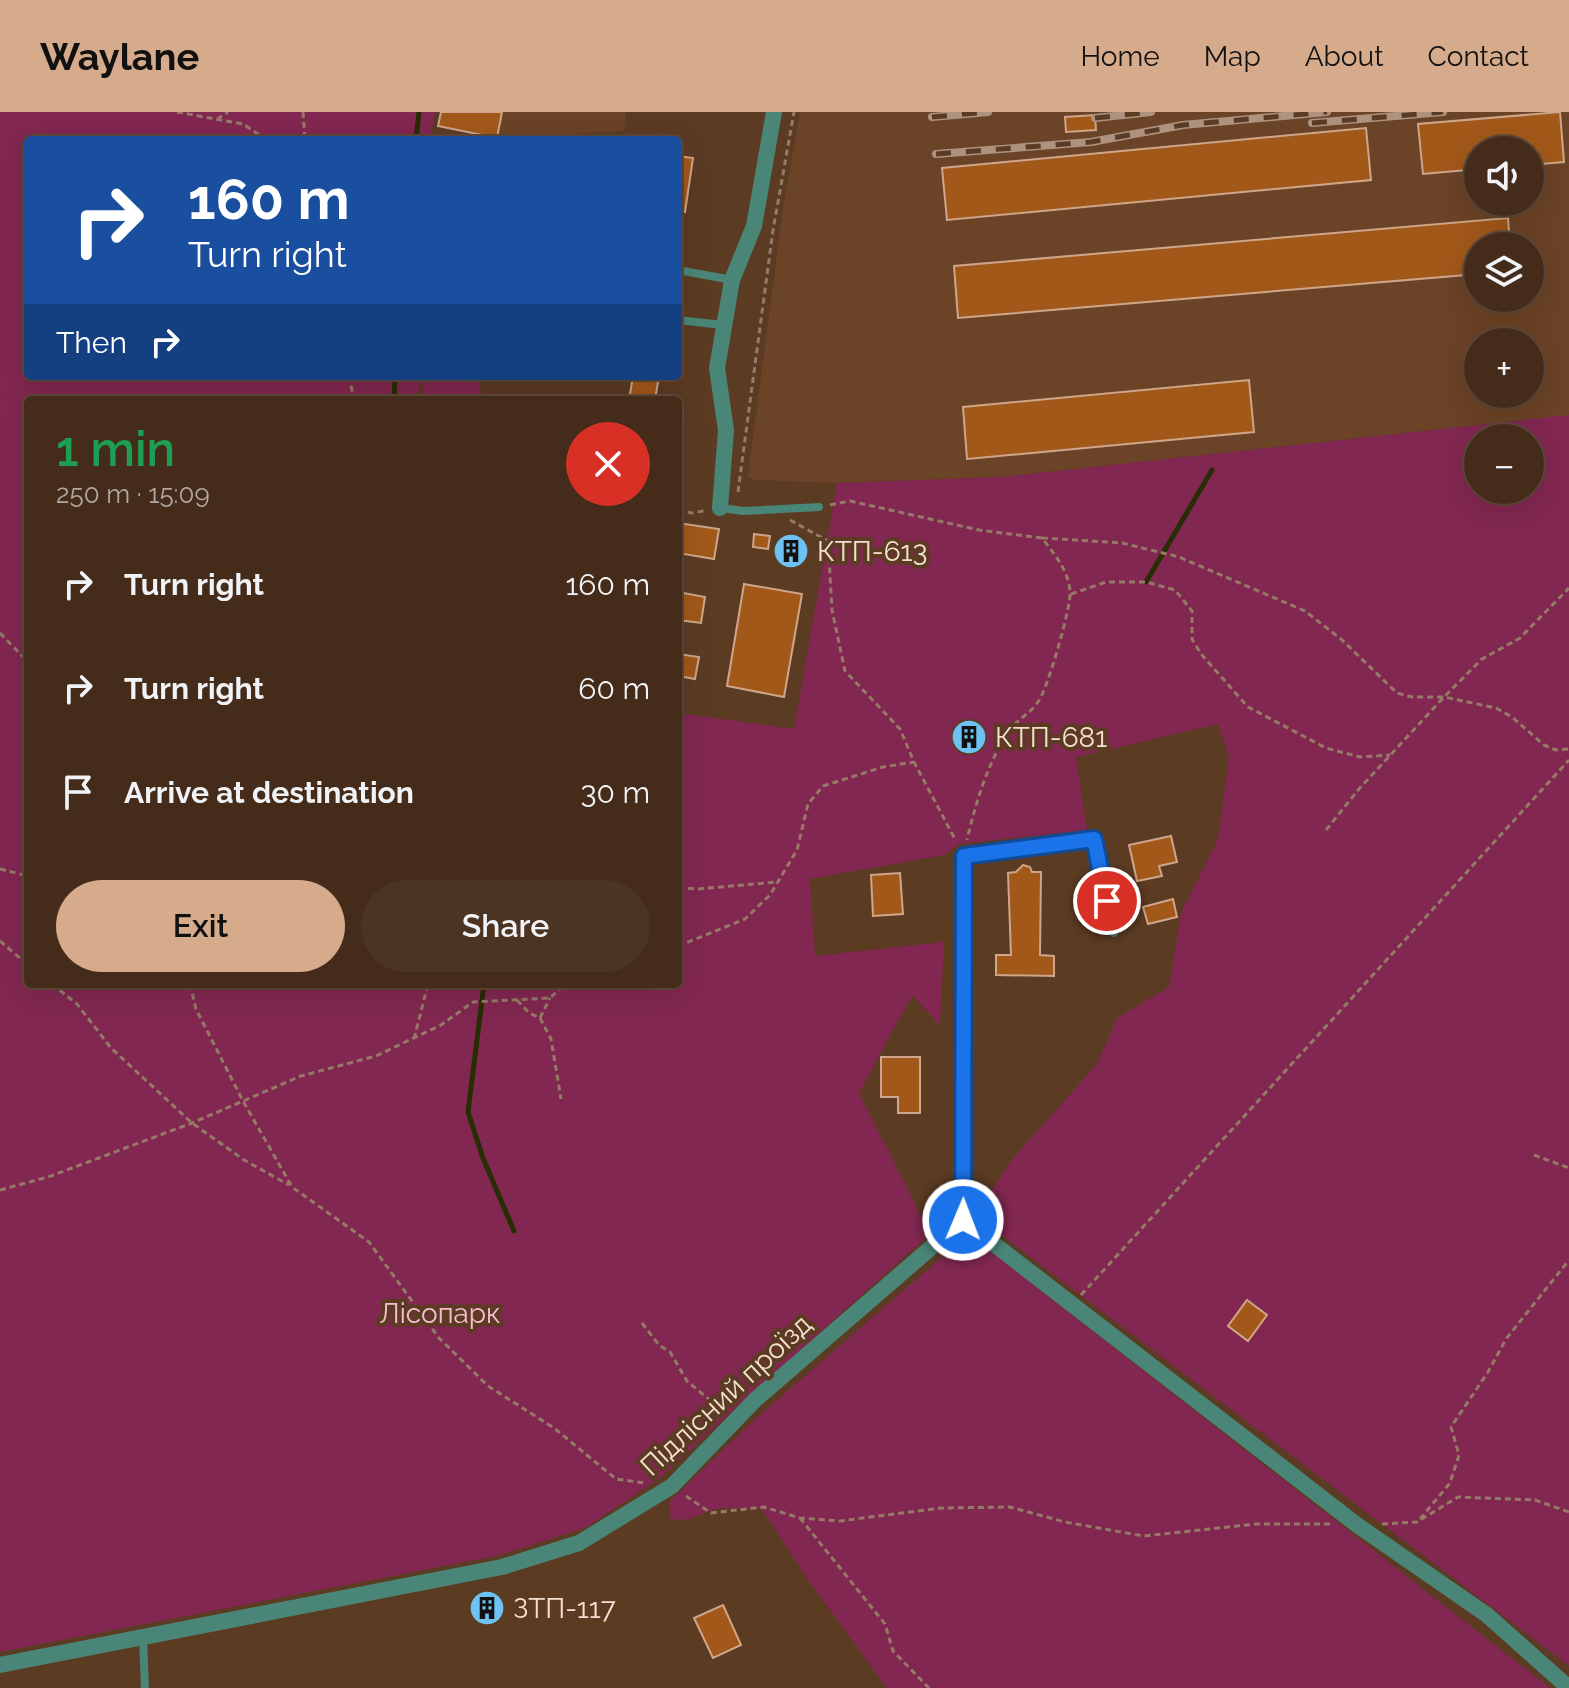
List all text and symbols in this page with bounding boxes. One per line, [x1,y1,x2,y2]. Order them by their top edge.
text: Waylane [40,34,199,79]
text: Home [1080,40,1160,73]
text: Map [1204,40,1261,73]
text: About [1305,40,1384,73]
text: Contact [1428,40,1529,73]
map controls [1464,136,1544,504]
button: sound [1464,136,1544,216]
text: 160 m [188,166,350,232]
icon: right [56,168,160,272]
button: layers [1464,232,1544,312]
text: Turn right [188,233,347,275]
icon: right [143,320,187,364]
text: Then [56,325,127,360]
button: + [1464,328,1544,408]
text: 1 min [56,421,175,477]
button: close [566,422,650,506]
button: − [1464,424,1544,504]
text: 250 m · 15:09 [56,479,210,509]
building icon: КТП-613 [772,532,810,570]
place label: КТП-613 [817,535,927,568]
icon: right [56,562,100,606]
text: Turn right [124,567,264,602]
text: 160 m [565,567,650,602]
icon: right [56,666,100,710]
text: Turn right [124,671,264,706]
text: 60 m [578,671,650,706]
building icon: КТП-681 [950,718,988,756]
place label: КТП-681 [995,721,1107,754]
icon: arrive [56,770,100,814]
text: Arrive at destination [124,775,414,810]
text: 30 m [580,775,650,810]
pin [1073,867,1141,935]
icon: arrive [1085,879,1129,923]
button: Exit [56,880,345,972]
button: Share [361,880,650,972]
position arrow [921,1178,1005,1262]
park label: Лісопарк [379,1297,501,1330]
street label: Підлісний проїзд [634,1307,818,1483]
building icon: ЗТП-117 [468,1589,506,1627]
place label: ЗТП-117 [513,1592,616,1625]

